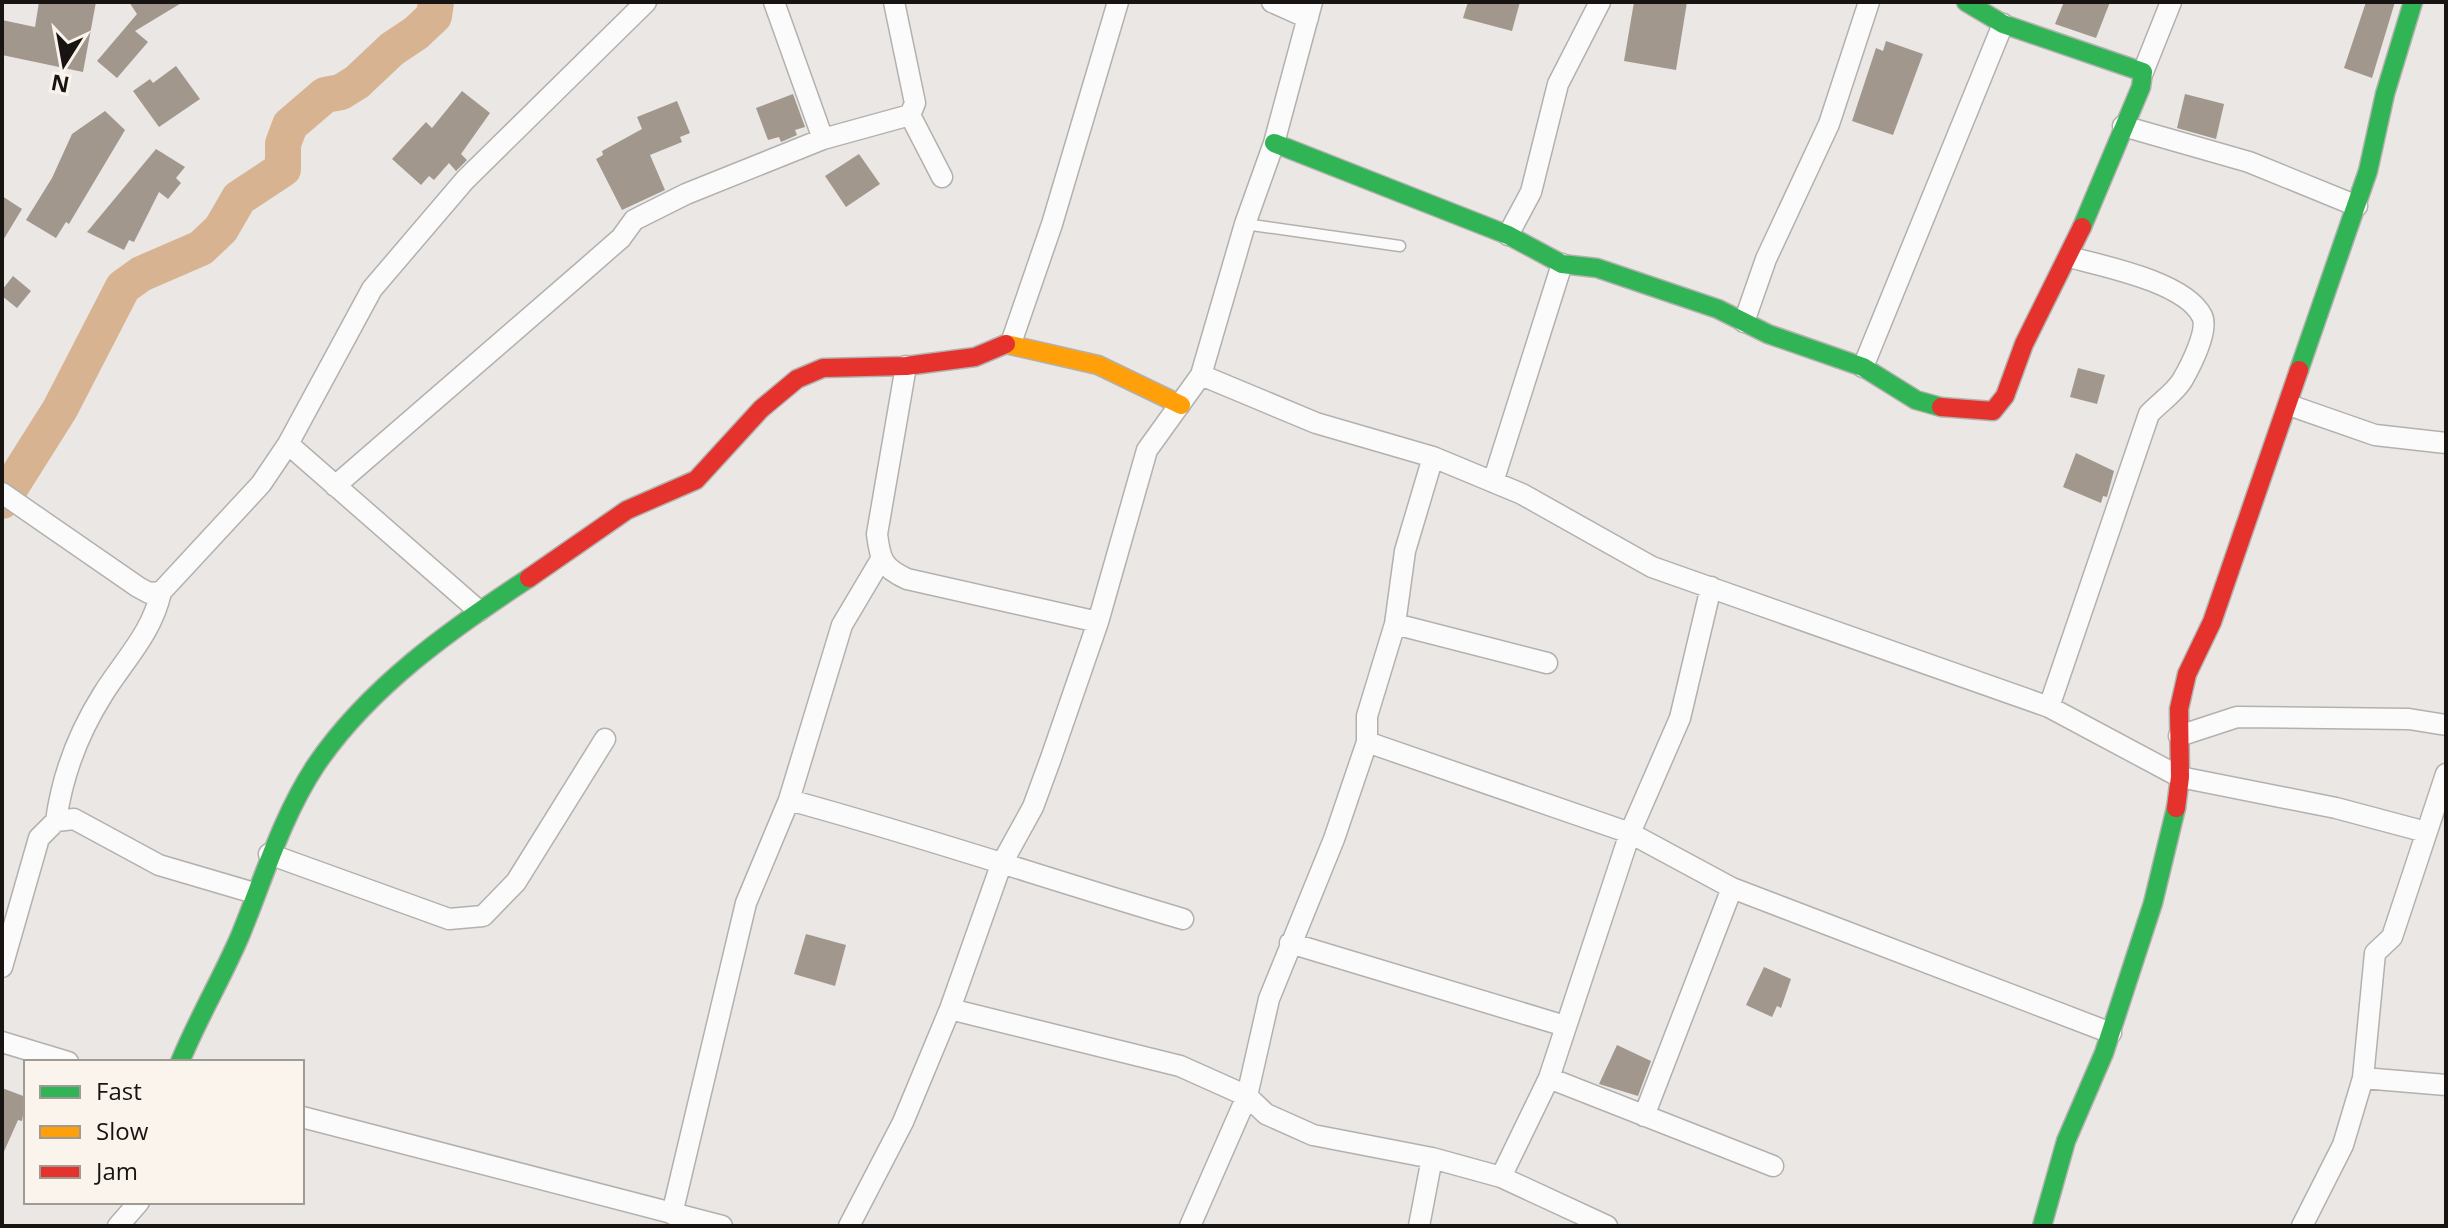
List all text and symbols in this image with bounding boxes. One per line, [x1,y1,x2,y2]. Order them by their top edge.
north arrow [24,24,104,104]
text: N [48,68,72,101]
legend [24,1060,304,1204]
text: Fast [96,1074,142,1107]
text: Slow [96,1114,149,1147]
text: Jam [94,1154,138,1187]

